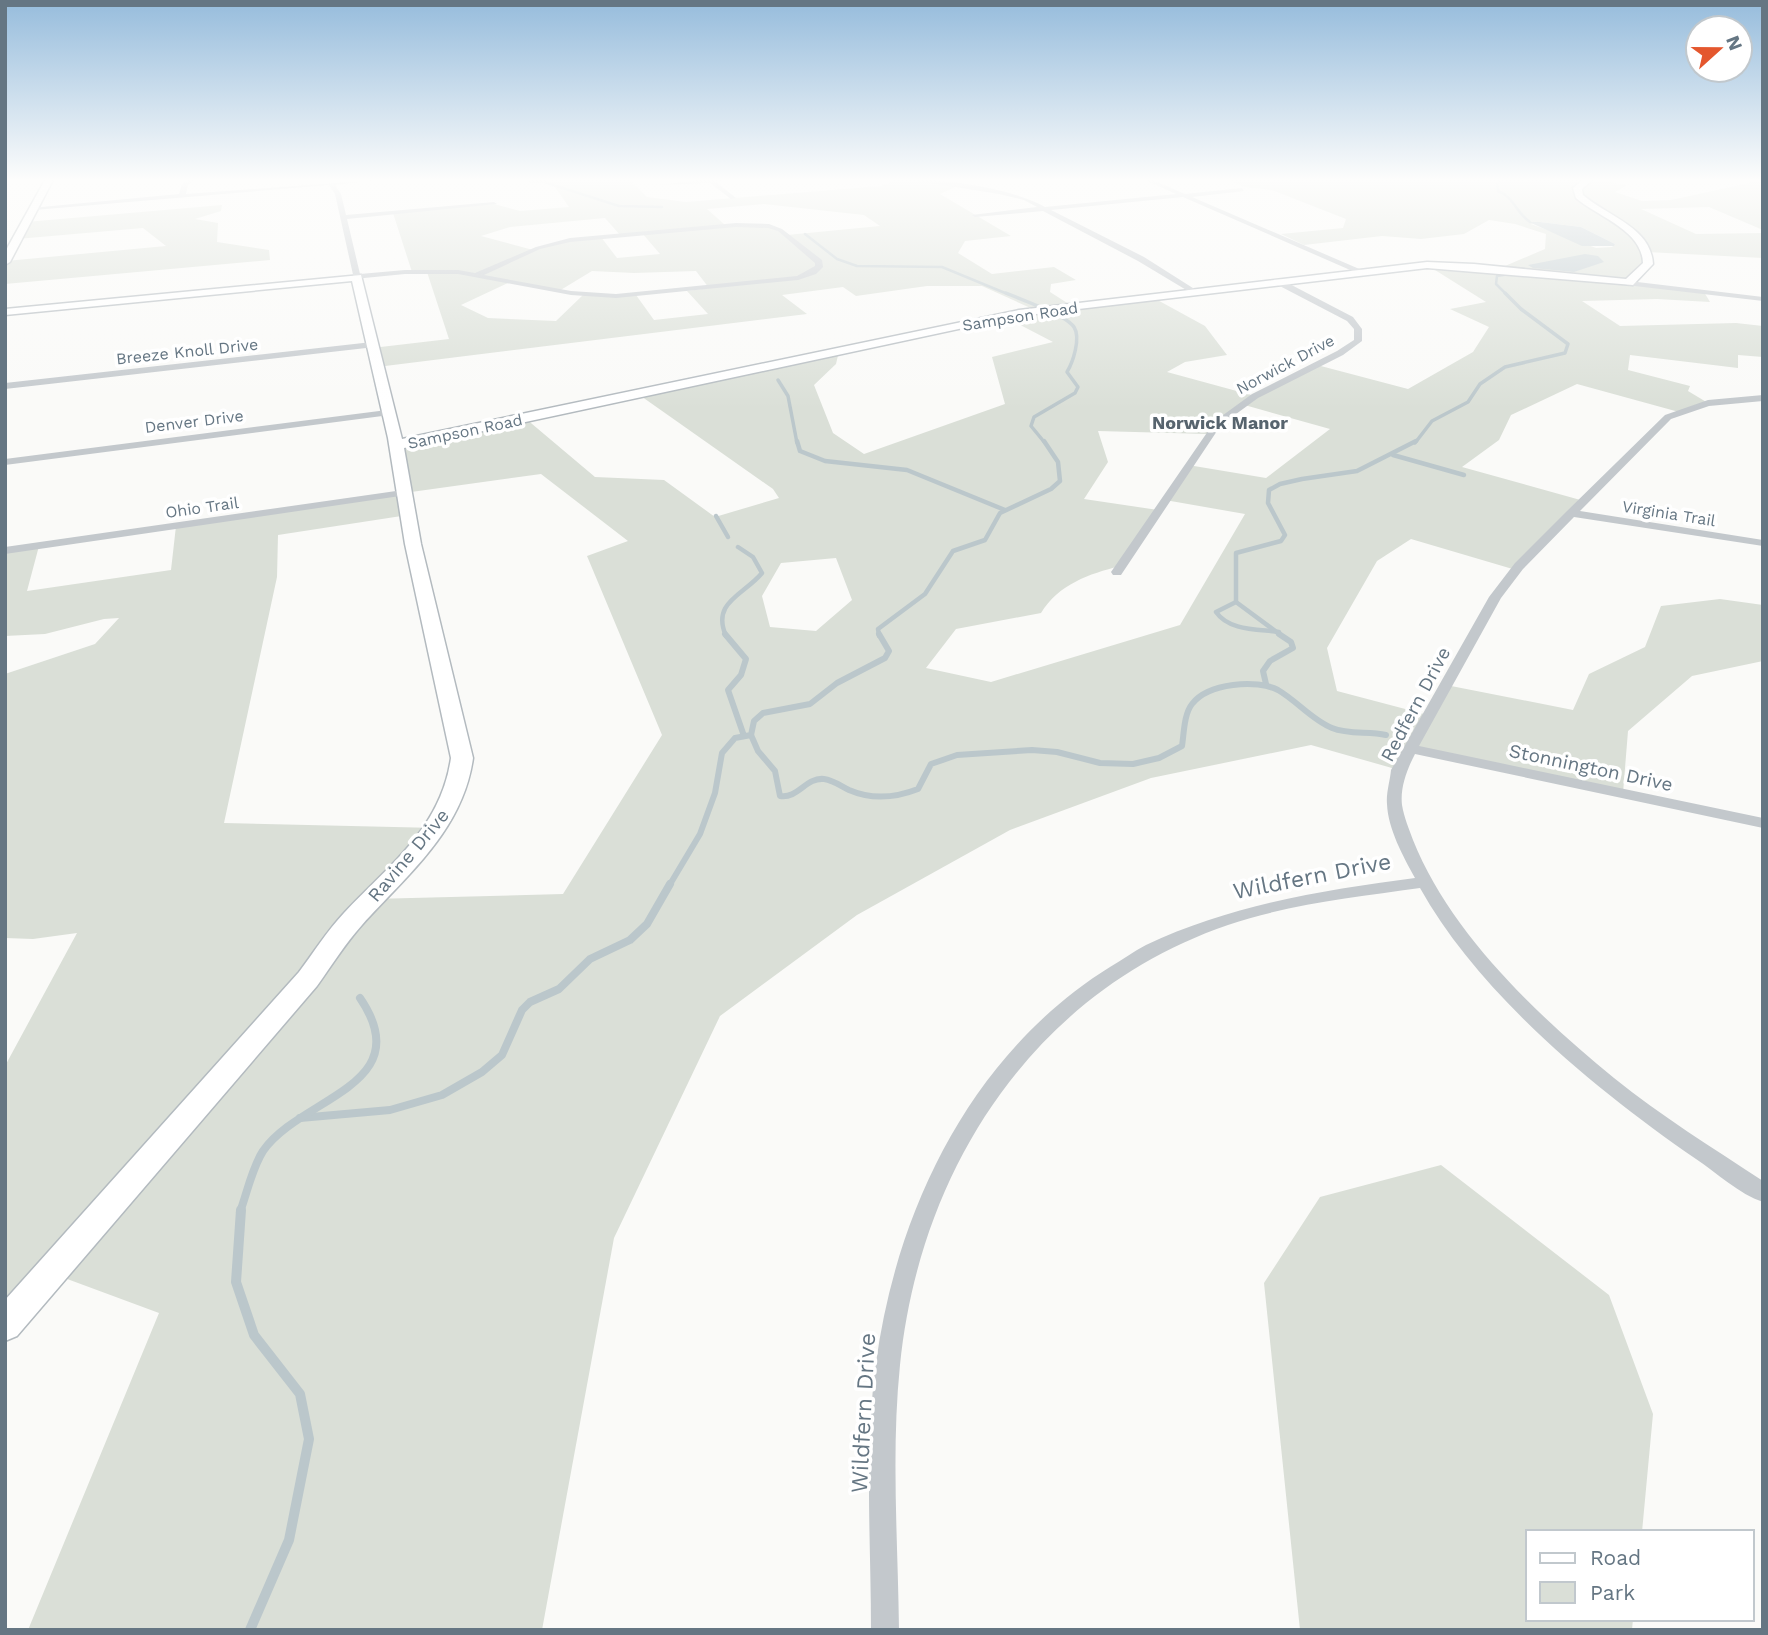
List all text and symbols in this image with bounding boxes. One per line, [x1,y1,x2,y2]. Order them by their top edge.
north arrow [1684,14,1754,84]
text: N [1721,32,1748,54]
street label: Sampson Road [961,298,1079,335]
street label: Norwick Drive [1233,331,1338,398]
street label: Breeze Knoll Drive [115,335,259,368]
street label: Denver Drive [144,406,245,437]
street label: Sampson Road [406,410,524,453]
district label: Norwick Manor [1152,412,1288,433]
street label: Ohio Trail [164,493,240,522]
street label: Virginia Trail [1621,497,1717,530]
street label: Redfern Drive [1376,643,1455,766]
street label: Stonnington Drive [1507,739,1675,796]
street label: Ravine Drive [363,804,454,907]
street label: Wildfern Drive [1231,848,1393,905]
street label: Wildfern Drive [846,1332,881,1494]
legend [1526,1530,1754,1621]
text: Road [1590,1545,1641,1570]
text: Park [1590,1580,1635,1605]

